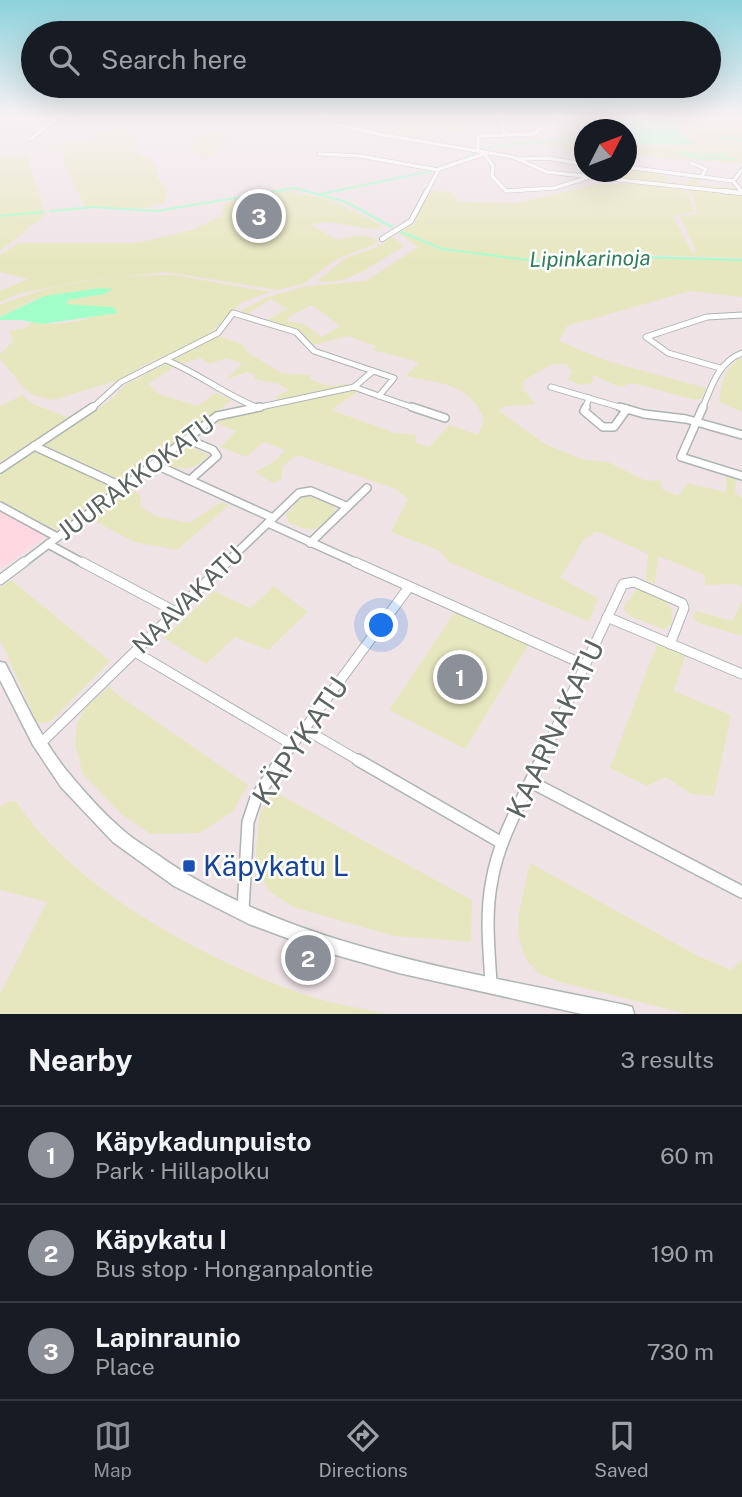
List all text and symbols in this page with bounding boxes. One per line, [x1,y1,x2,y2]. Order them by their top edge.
search box [21,21,721,98]
icon: search [45,41,83,79]
text: Search here [101,44,247,75]
north arrow [574,119,637,182]
pin: 3 [236,190,282,242]
water label: Lipinkarinoja [529,245,651,272]
street label: JUURAKKOKATU [51,409,219,545]
street label: NAAVAKATU [126,540,248,659]
your location [364,608,398,642]
street label: KAARNAKATU [499,635,610,823]
pin: 1 [437,651,483,703]
street label: KÄPYKATU [245,671,354,811]
place label: Käpykatu L [203,849,349,882]
marker: Käpykatu L [181,858,197,874]
pin: 2 [285,932,331,984]
text: Nearby [28,1042,132,1078]
text: 3 results [620,1046,714,1073]
text: Käpykadunpuisto [95,1126,311,1157]
text: 1 [46,1142,56,1169]
text: 60 m [660,1142,714,1169]
text: Park · Hillapolku [95,1157,270,1184]
text: Käpykatu I [95,1224,227,1255]
text: 2 [44,1240,58,1267]
text: 190 m [651,1240,714,1267]
text: Bus stop · Honganpalontie [95,1255,374,1282]
text: Lapinraunio [95,1322,241,1353]
text: 3 [43,1338,59,1365]
text: 730 m [647,1338,714,1365]
text: Place [95,1353,155,1380]
tab: Map [93,1417,132,1481]
tab: Directions [318,1417,408,1481]
tab: Saved [594,1417,649,1481]

